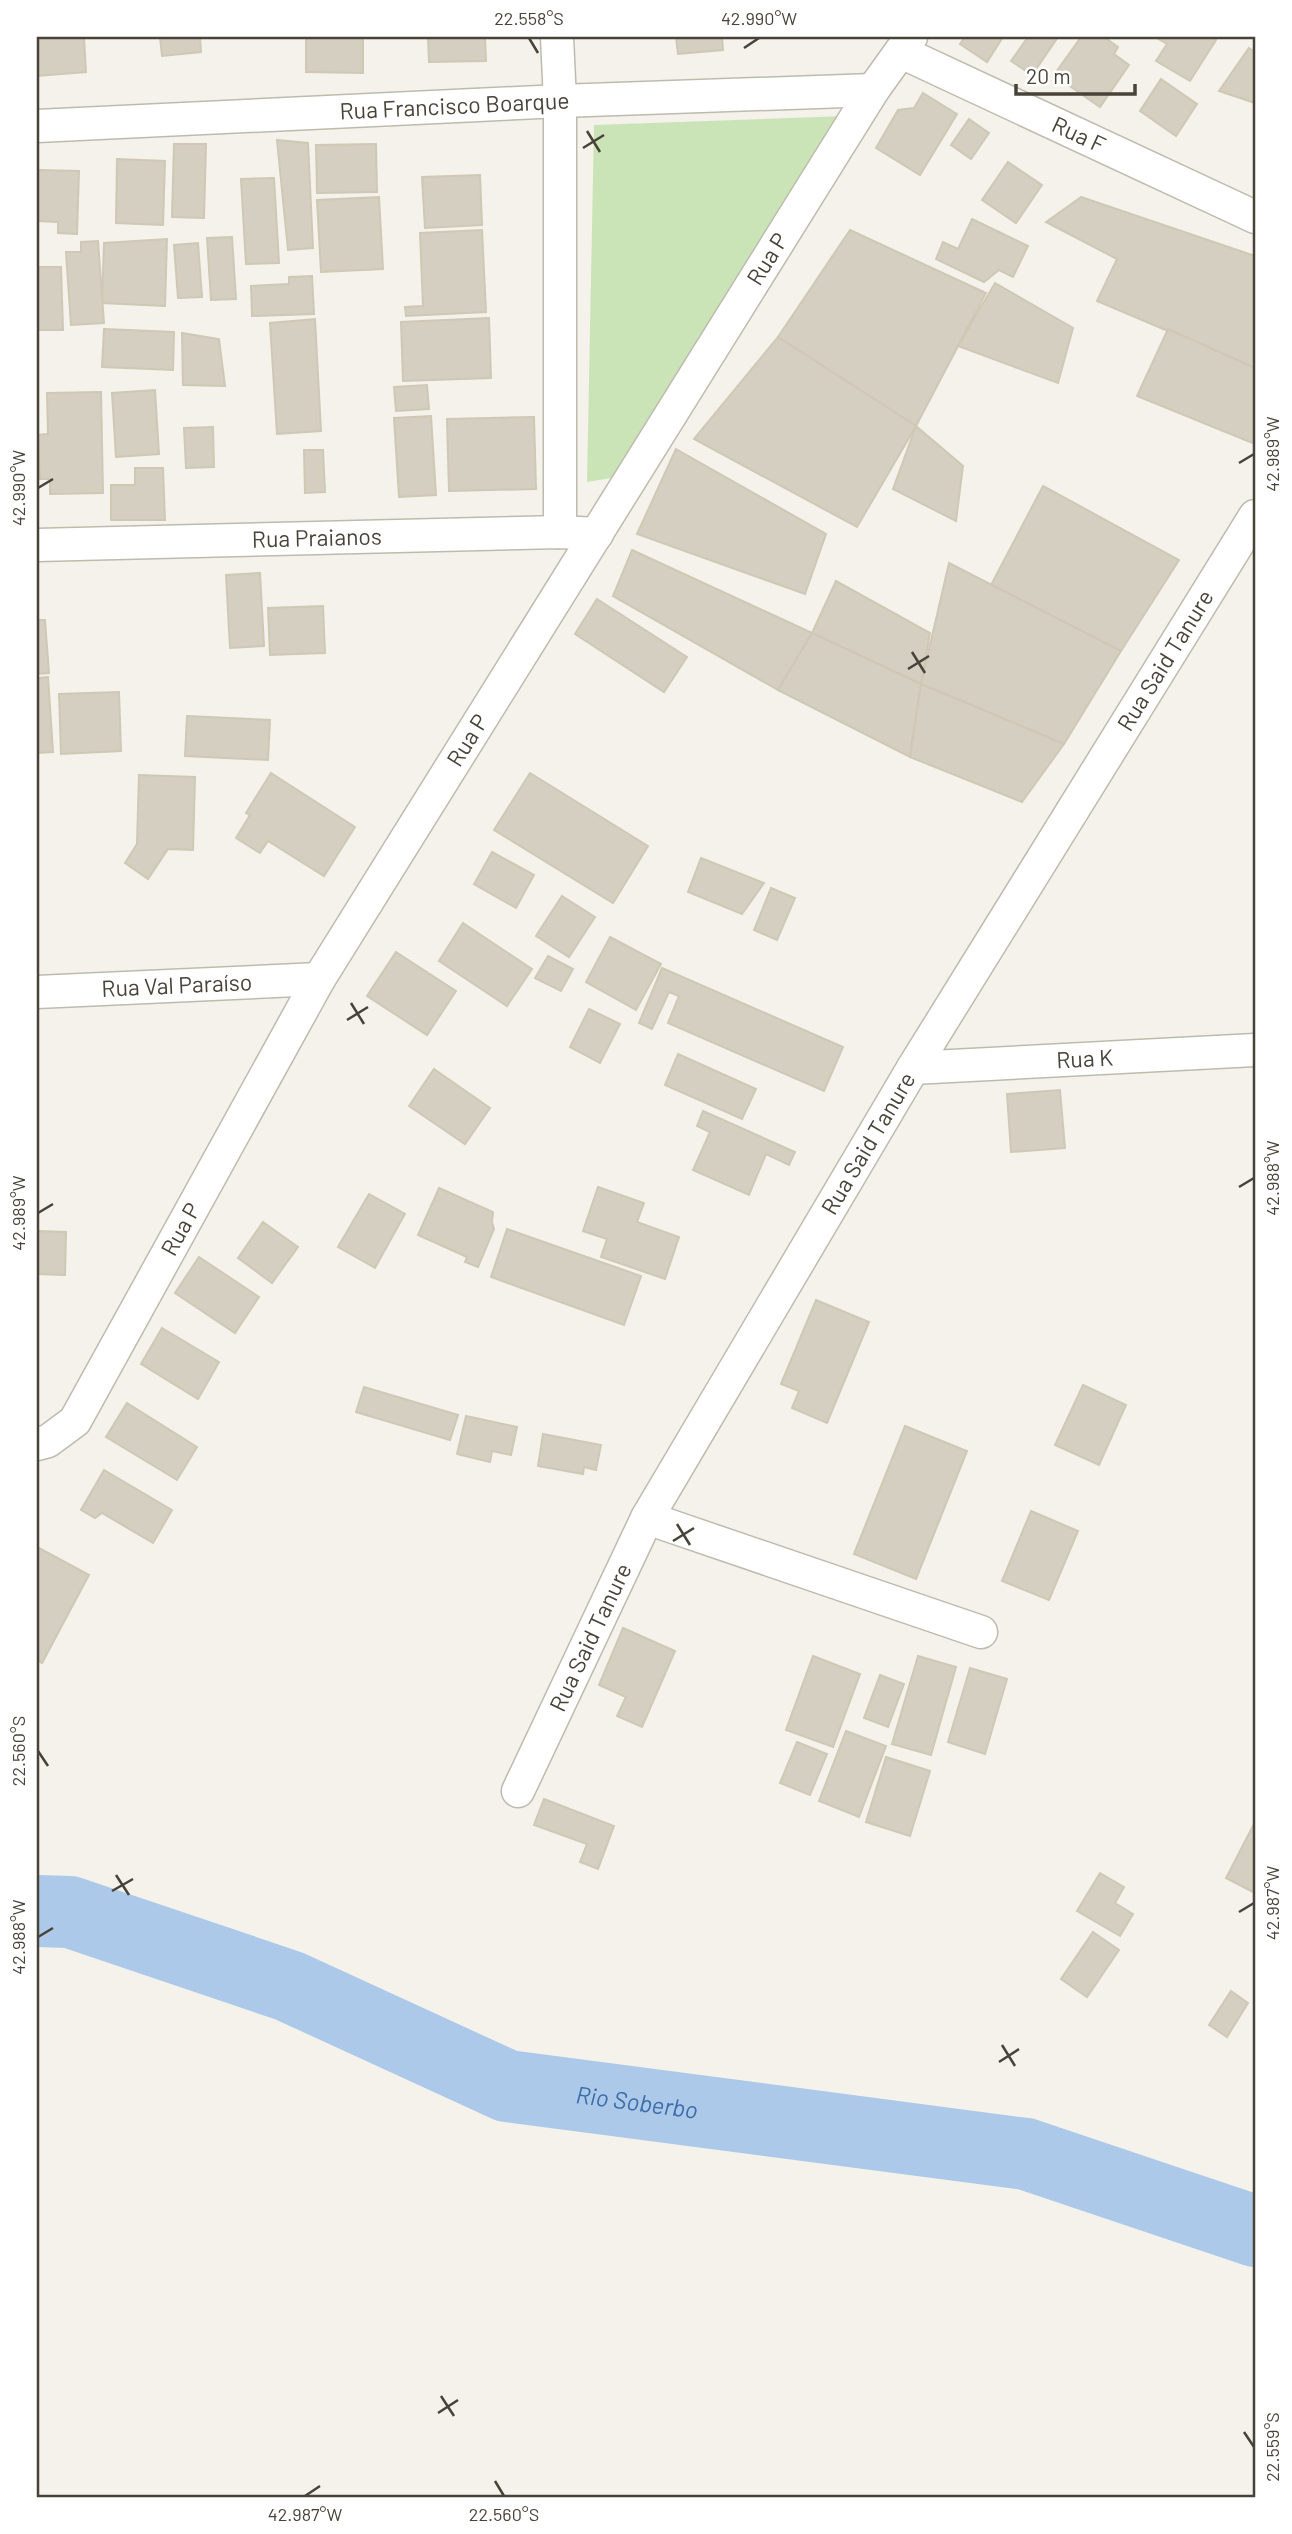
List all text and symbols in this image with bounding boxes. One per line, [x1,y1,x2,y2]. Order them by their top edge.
text: 22.558°S [494,7,564,29]
text: 42.990°W [721,7,797,29]
scale bar [1016,52,1134,96]
text: 20 m [1026,63,1071,88]
street label: Rua Francisco Boarque [339,86,570,125]
street label: Rua F [1048,109,1110,158]
street label: Rua P [740,227,794,290]
text: 42.989°W [1261,416,1283,492]
text: 42.990°W [7,450,29,526]
street label: Rua Praianos [252,521,382,553]
street label: Rua Said Tanure [1110,584,1219,736]
street label: Rua P [440,709,494,771]
street label: Rua Val Paraíso [101,967,253,1002]
street label: Rua K [1056,1042,1114,1073]
street label: Rua Said Tanure [815,1067,920,1219]
text: 42.988°W [1261,1140,1283,1216]
text: 42.989°W [7,1175,29,1251]
street label: Rua P [154,1197,206,1260]
street label: Rua Said Tanure [543,1558,637,1716]
text: 22.560°S [7,1716,29,1786]
text: 42.987°W [1261,1866,1283,1940]
text: 42.988°W [7,1899,29,1975]
water label: Rio Soberbo [574,2079,700,2124]
text: 22.559°S [1261,2412,1283,2482]
text: 42.987°W [268,2503,342,2525]
text: 22.560°S [469,2503,539,2525]

